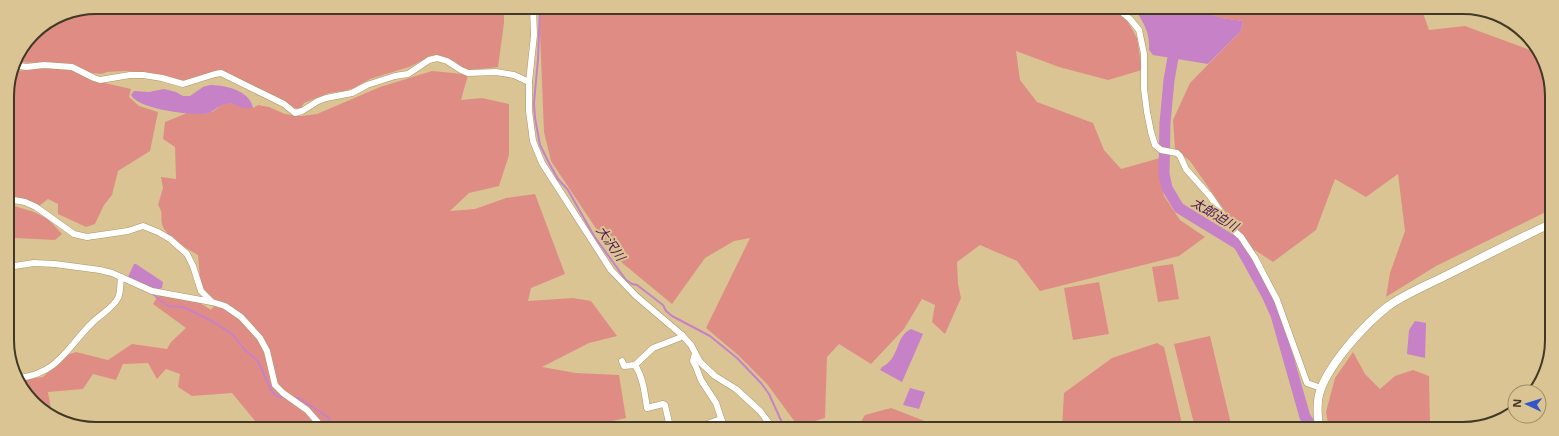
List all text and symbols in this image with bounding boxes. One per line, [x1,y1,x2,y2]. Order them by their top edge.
water label: 太郎迫川 [1188,193,1244,236]
water label: 大沢川 [592,222,631,266]
north arrow [1507,384,1547,424]
text: N [1509,398,1524,408]

